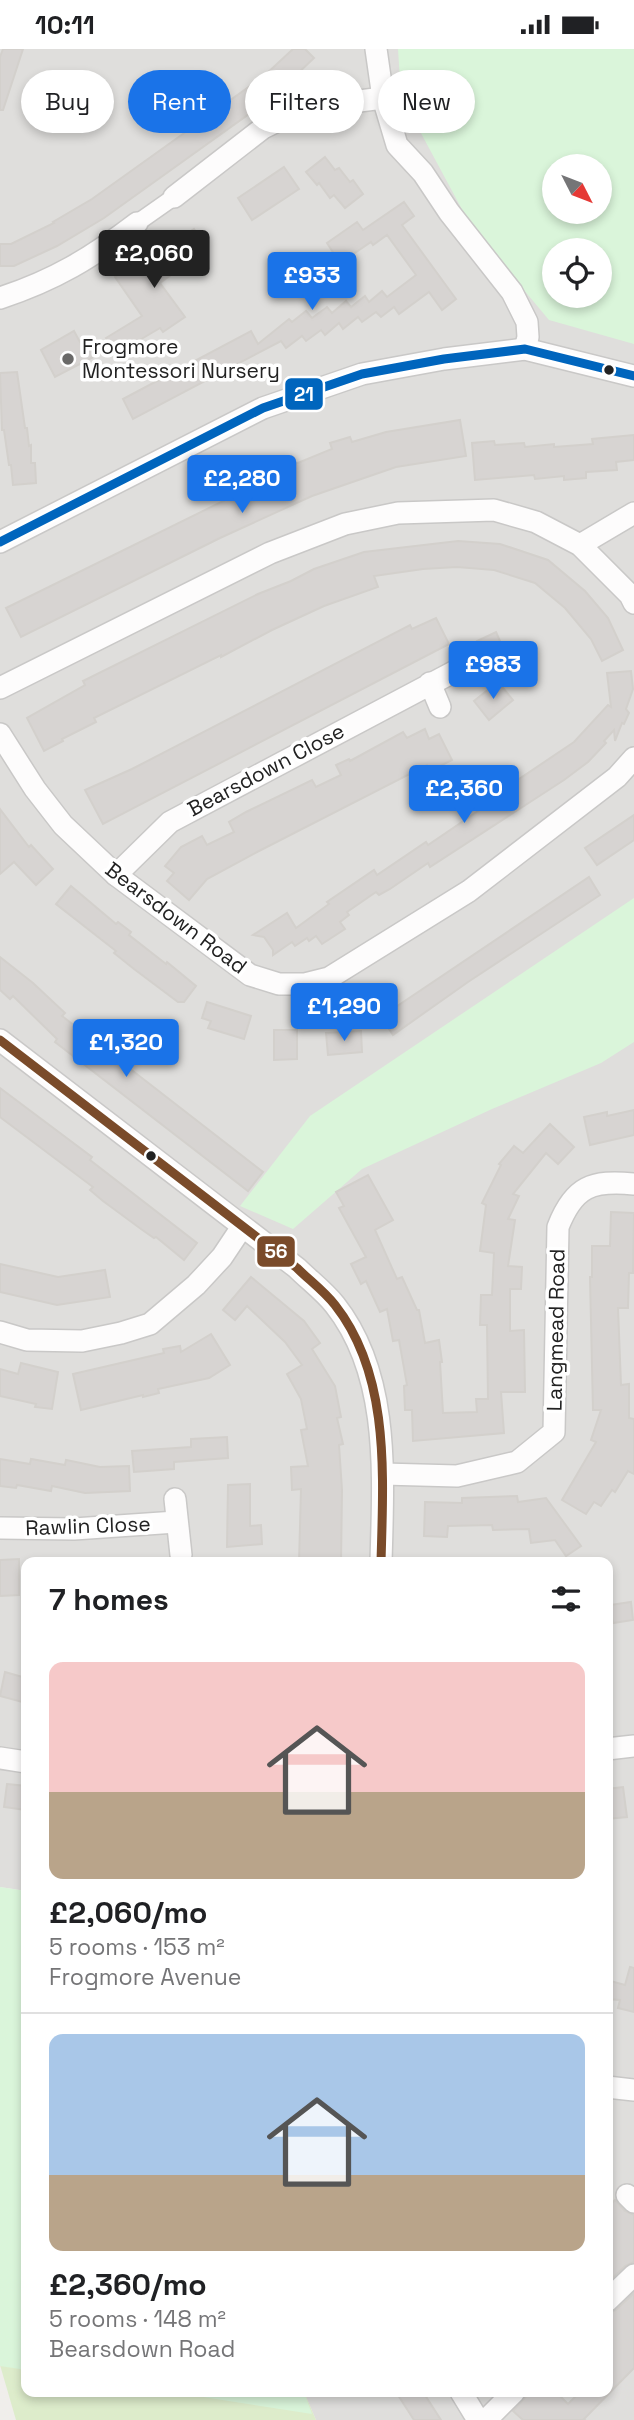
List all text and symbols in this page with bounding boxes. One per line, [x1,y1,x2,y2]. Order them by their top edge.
text: 10:11 [35,8,95,42]
chip: Buy [21,70,114,133]
chip: Rent [128,70,231,133]
chip: Filters [245,70,364,133]
chip: New [378,70,475,133]
north arrow [542,154,612,224]
map controls [542,154,612,308]
pin: £2,060 [97,231,211,290]
text: £2,060 [115,238,193,268]
button: locate [542,238,612,308]
pin: £933 [271,253,353,312]
text: £933 [284,260,340,290]
place label: Frogmore Montessori Nursery [82,333,280,384]
marker: Frogmore Montessori Nursery [60,351,76,367]
unlabelled marker [602,363,616,377]
line badge: 21 [284,377,324,411]
text: 21 [294,382,314,407]
pin: £2,280 [185,455,299,515]
text: £2,280 [203,463,281,493]
pin: £983 [452,641,534,701]
text: £983 [465,649,521,679]
street label: Bearsdown Close [183,717,349,822]
pin: £2,360 [407,765,521,825]
text: £2,360 [425,773,503,803]
street label: Bearsdown Road [100,856,252,980]
pin: £1,290 [287,983,401,1043]
text: £1,290 [307,991,381,1021]
pin: £1,320 [69,1019,183,1079]
text: £1,320 [89,1027,163,1057]
unlabelled marker [144,1149,158,1163]
line badge: 56 [256,1235,296,1268]
text: 56 [264,1239,288,1264]
street label: Langmead Road [541,1248,570,1412]
street label: Rawlin Close [25,1510,151,1541]
text: 7 homes [49,1580,169,1619]
icon: filters [547,1580,585,1618]
icon: home [254,1707,380,1833]
text: £2,060/mo [49,1893,207,1932]
text: 5 rooms · 153 m² [49,1932,225,1962]
text: Frogmore Avenue [49,1962,241,1992]
icon: home [254,2079,380,2205]
text: £2,360/mo [49,2265,207,2304]
text: 5 rooms · 148 m² [49,2304,226,2334]
text: Bearsdown Road [49,2334,235,2364]

